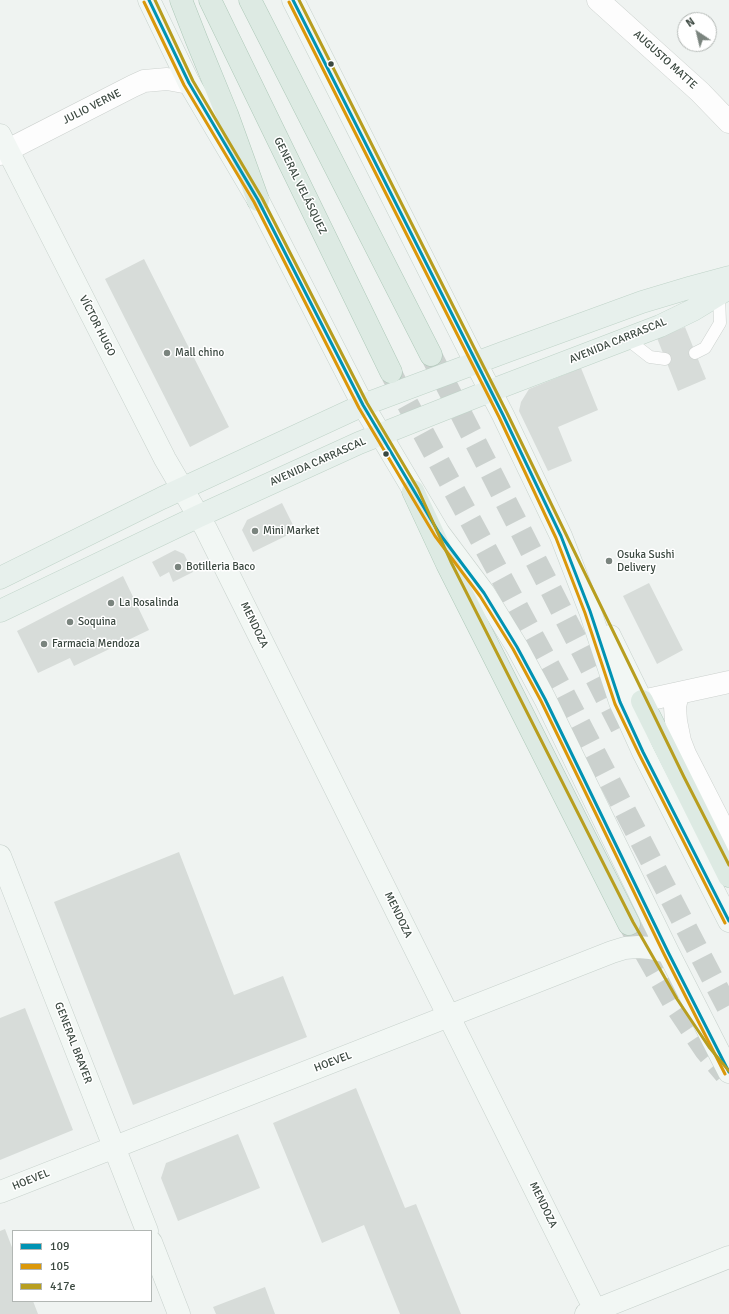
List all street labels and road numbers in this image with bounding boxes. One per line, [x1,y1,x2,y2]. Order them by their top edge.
street label: AUGUSTO MATTE [630,28,700,92]
street label: JULIO VERNE [61,87,123,127]
street label: GENERAL VELÁSQUEZ [271,135,329,237]
street label: VÍCTOR HUGO [76,293,118,359]
street label: AVENIDA CARRASCAL [567,315,669,367]
street label: AVENIDA CARRASCAL [268,435,368,489]
street label: MENDOZA [237,600,271,650]
street label: MENDOZA [381,890,415,940]
street label: GENERAL BRAYER [51,1000,95,1086]
street label: HOEVEL [312,1049,354,1075]
street label: HOEVEL [10,1167,52,1193]
street label: MENDOZA [526,1180,560,1230]

